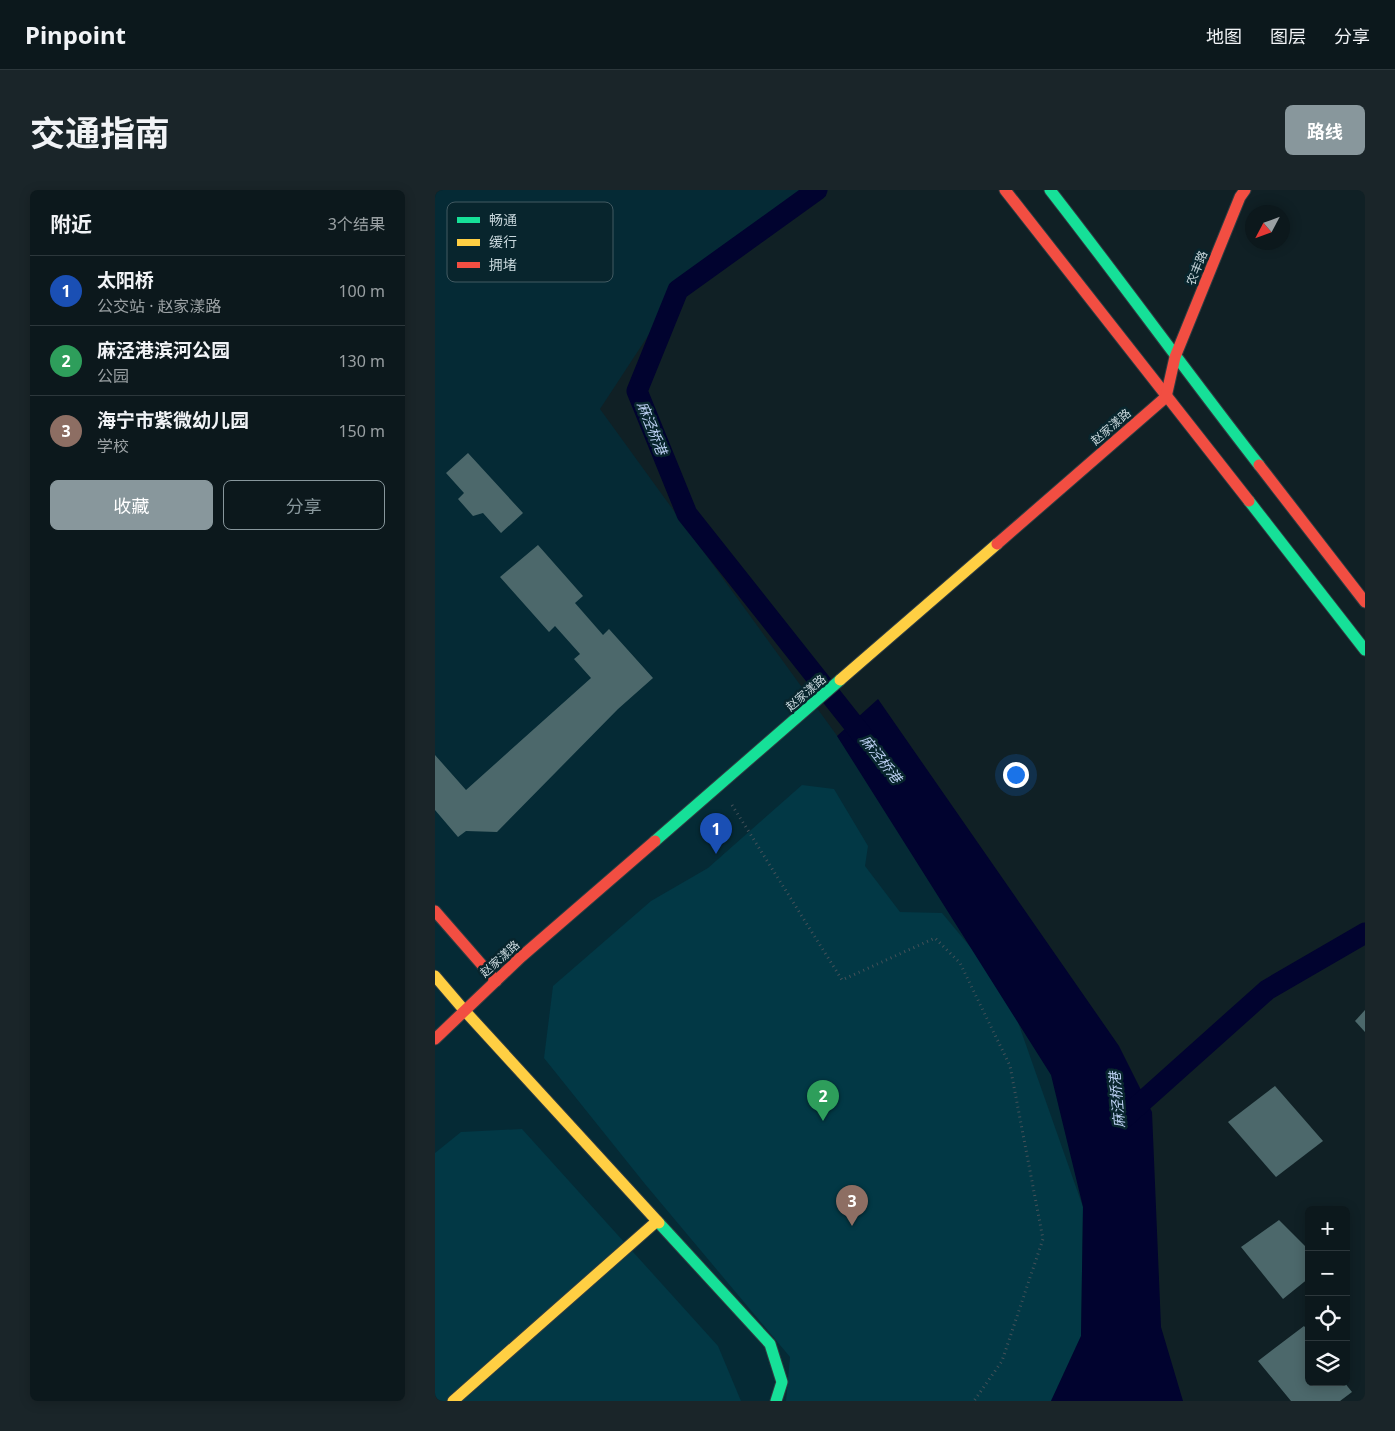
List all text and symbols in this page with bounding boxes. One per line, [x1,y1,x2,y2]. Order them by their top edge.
text: Pinpoint [25,18,126,51]
text: 地图 [1206,24,1242,48]
text: 图层 [1270,24,1306,48]
text: 分享 [1334,24,1370,48]
button: 路线 [1285,105,1365,155]
text: 交通指南 [30,109,170,156]
legend [447,202,613,282]
north arrow [1245,205,1290,250]
text: 附近 [50,210,92,238]
text: 畅通 [489,210,517,229]
text: 3个结果 [328,213,385,235]
text: 缓行 [489,232,517,251]
street label: 农丰路 [1182,248,1211,288]
text: 拥堵 [489,255,517,274]
text: 太阳桥 [97,267,154,293]
text: 1 [61,280,71,302]
text: 100 m [338,280,385,302]
text: 公交站 · 赵家漾路 [97,295,222,317]
text: 麻泾港滨河公园 [97,337,230,363]
text: 2 [61,350,71,372]
text: 130 m [338,350,385,372]
text: 公园 [97,365,129,387]
water label: 麻泾桥港 [633,398,673,459]
street label: 赵家漾路 [1087,404,1134,449]
text: 海宁市紫微幼儿园 [97,407,249,433]
text: 3 [61,420,71,442]
text: 150 m [338,420,385,442]
text: 学校 [97,435,129,457]
button: 收藏 [50,480,213,530]
button: 分享 [223,480,385,530]
street label: 赵家漾路 [782,670,829,715]
water label: 麻泾桥港 [857,731,907,788]
your location [1003,762,1029,788]
pin: 1 [700,813,732,854]
street label: 赵家漾路 [476,936,523,981]
water label: 麻泾桥港 [1104,1069,1128,1129]
pin: 2 [807,1080,839,1121]
pin: 3 [836,1185,868,1226]
map controls [1305,1206,1350,1386]
button: + [1305,1206,1350,1251]
button: − [1305,1251,1350,1296]
button: locate [1305,1296,1350,1341]
button: layers [1305,1341,1350,1386]

